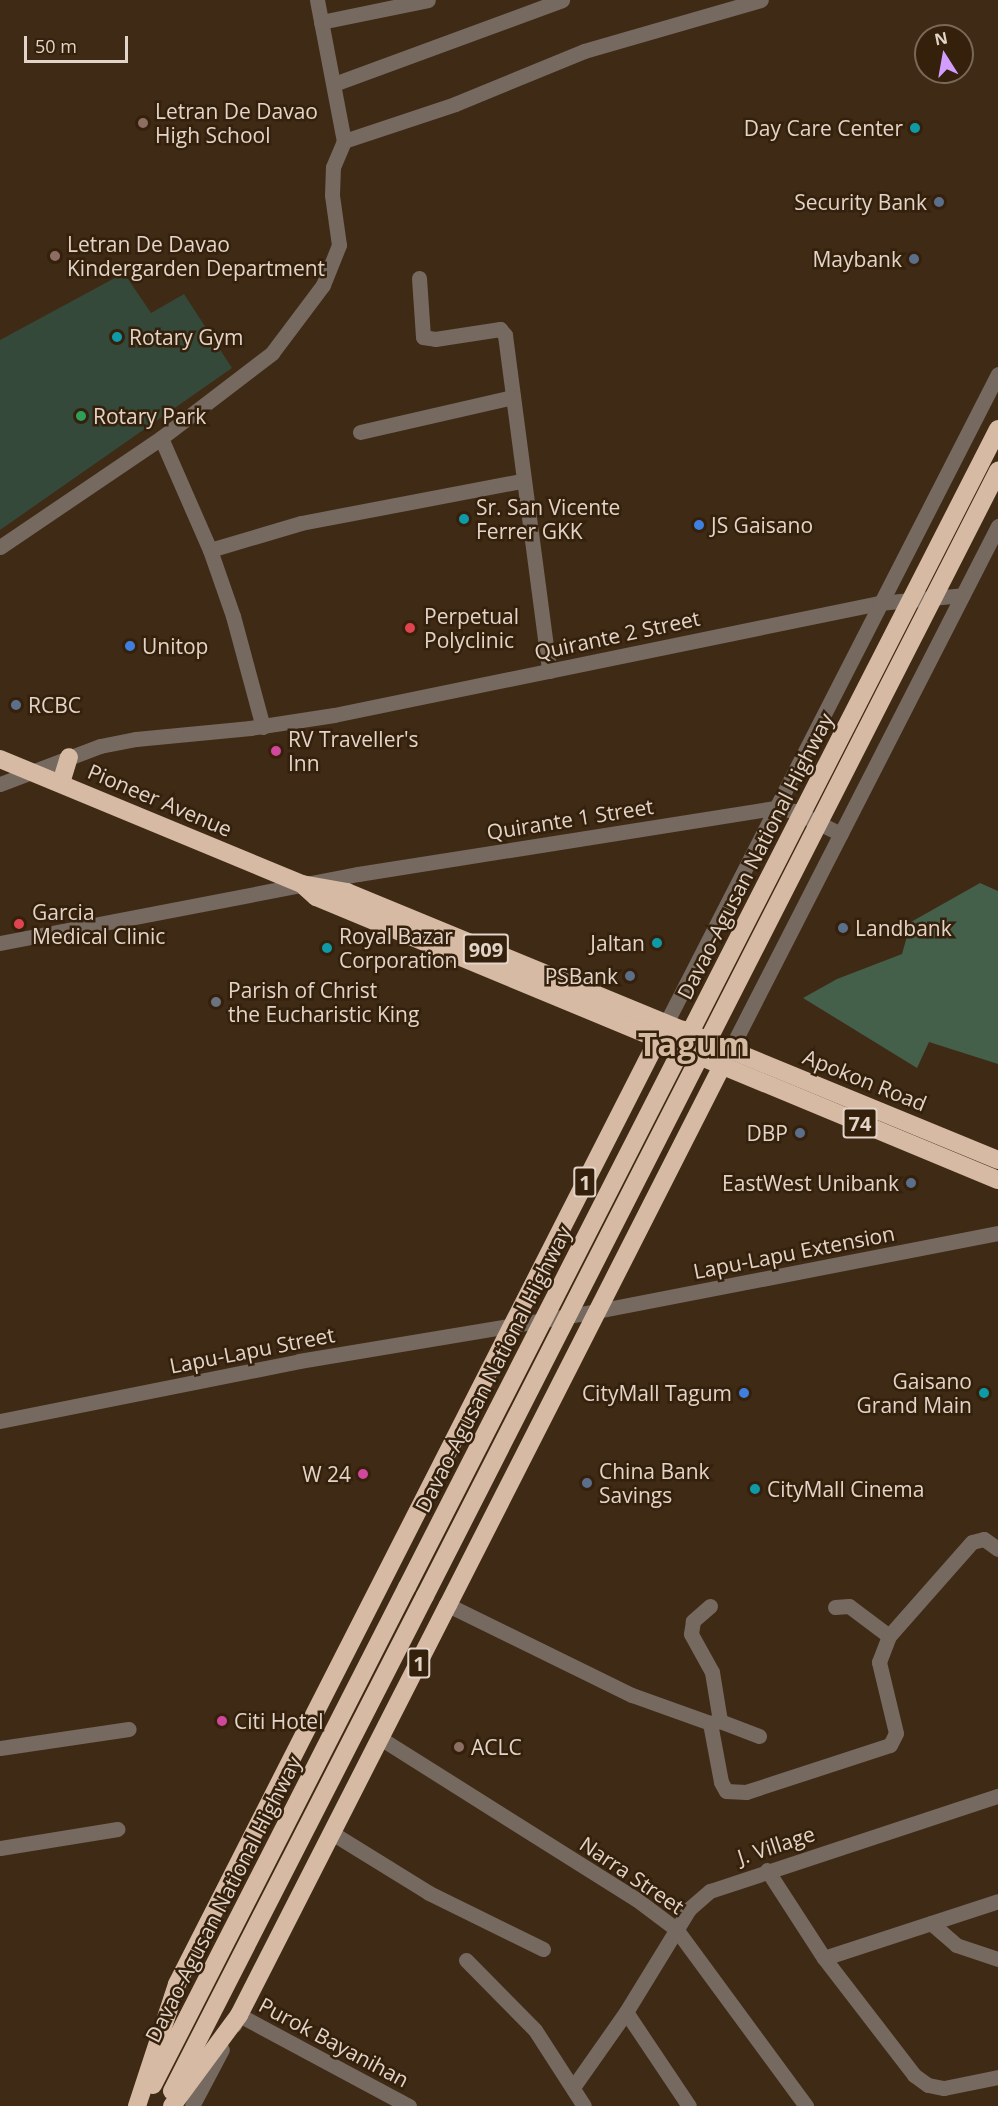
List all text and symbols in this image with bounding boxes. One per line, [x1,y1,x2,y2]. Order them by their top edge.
scale bar [27,24,130,62]
north arrow [914,24,974,84]
text: N [932,26,949,50]
text: 50 m [35,34,77,58]
place label: Letran De Davao High School [155,98,318,148]
place label: Day Care Center [744,115,903,141]
marker: Letran De Davao High School [136,116,150,130]
marker: Day Care Center [908,121,922,135]
place label: Security Bank [794,189,927,215]
marker: Security Bank [932,195,946,209]
place label: Letran De Davao Kindergarden Department [67,231,325,281]
place label: Maybank [812,246,902,272]
marker: Letran De Davao Kindergarden Department [48,249,62,263]
marker: Maybank [907,252,921,266]
place label: Rotary Gym [129,324,244,350]
marker: Rotary Gym [110,330,124,344]
place label: Rotary Park [93,403,206,429]
marker: Rotary Park [74,409,88,423]
place label: Sr. San Vicente Ferrer GKK [476,494,620,544]
marker: Sr. San Vicente Ferrer GKK [457,512,471,526]
place label: JS Gaisano [711,512,813,538]
marker: JS Gaisano [692,518,706,532]
place label: Perpetual Polyclinic [424,603,519,653]
street label: Quirante 2 Street [532,605,702,665]
marker: Perpetual Polyclinic [401,619,419,637]
place label: Unitop [142,633,208,659]
marker: Unitop [123,639,137,653]
place label: RCBC [28,692,81,718]
marker: RCBC [9,698,23,712]
street label: Davao-Agusan National Highway [672,709,838,1003]
place label: RV Traveller's Inn [288,726,419,776]
marker: RV Traveller's Inn [269,744,283,758]
street label: Pioneer Avenue [84,758,236,842]
street label: Quirante 1 Street [485,793,655,845]
place label: Garcia Medical Clinic [32,899,165,949]
marker: Garcia Medical Clinic [10,915,28,933]
place label: Landbank [855,915,952,941]
marker: Landbank [836,921,850,935]
place label: Royal Bazar Corporation [339,923,457,973]
place label: Jaltan [590,930,645,956]
road number: 909 [462,932,510,966]
marker: Jaltan [650,936,664,950]
marker: Royal Bazar Corporation [320,941,334,955]
place label: PSBank [545,963,618,989]
marker: PSBank [623,969,637,983]
place label: Parish of Christ the Eucharistic King [228,977,419,1027]
marker: Parish of Christ the Eucharistic King [209,995,223,1009]
district label: Tagum [638,1024,750,1064]
street label: Apokon Road [800,1044,930,1116]
road number: 74 [842,1106,878,1140]
place label: DBP [747,1120,788,1146]
marker: DBP [793,1126,807,1140]
road number: 1 [573,1165,597,1199]
place label: EastWest Unibank [722,1170,899,1196]
marker: EastWest Unibank [904,1176,918,1190]
street label: Lapu-Lapu Extension [691,1220,897,1284]
street label: Davao-Agusan National Highway [410,1222,576,1516]
street label: Lapu-Lapu Street [167,1322,337,1378]
place label: Gaisano Grand Main [857,1368,972,1418]
place label: CityMall Tagum [582,1380,732,1406]
marker: CityMall Tagum [737,1386,751,1400]
marker: Gaisano Grand Main [977,1386,991,1400]
place label: China Bank Savings [599,1458,710,1508]
place label: W 24 [302,1461,351,1487]
marker: W 24 [356,1467,370,1481]
marker: China Bank Savings [580,1476,594,1490]
place label: CityMall Cinema [767,1476,924,1502]
marker: CityMall Cinema [748,1482,762,1496]
road number: 1 [407,1646,431,1680]
place label: Citi Hotel [234,1708,323,1734]
marker: Citi Hotel [215,1714,229,1728]
place label: ACLC [471,1734,522,1760]
marker: ACLC [452,1740,466,1754]
street label: Davao-Agusan National Highway [140,1752,306,2046]
street label: J. Village [734,1821,818,1869]
street label: Narra Street [575,1831,689,1919]
street label: Purok Bayanihan [255,1992,413,2092]

